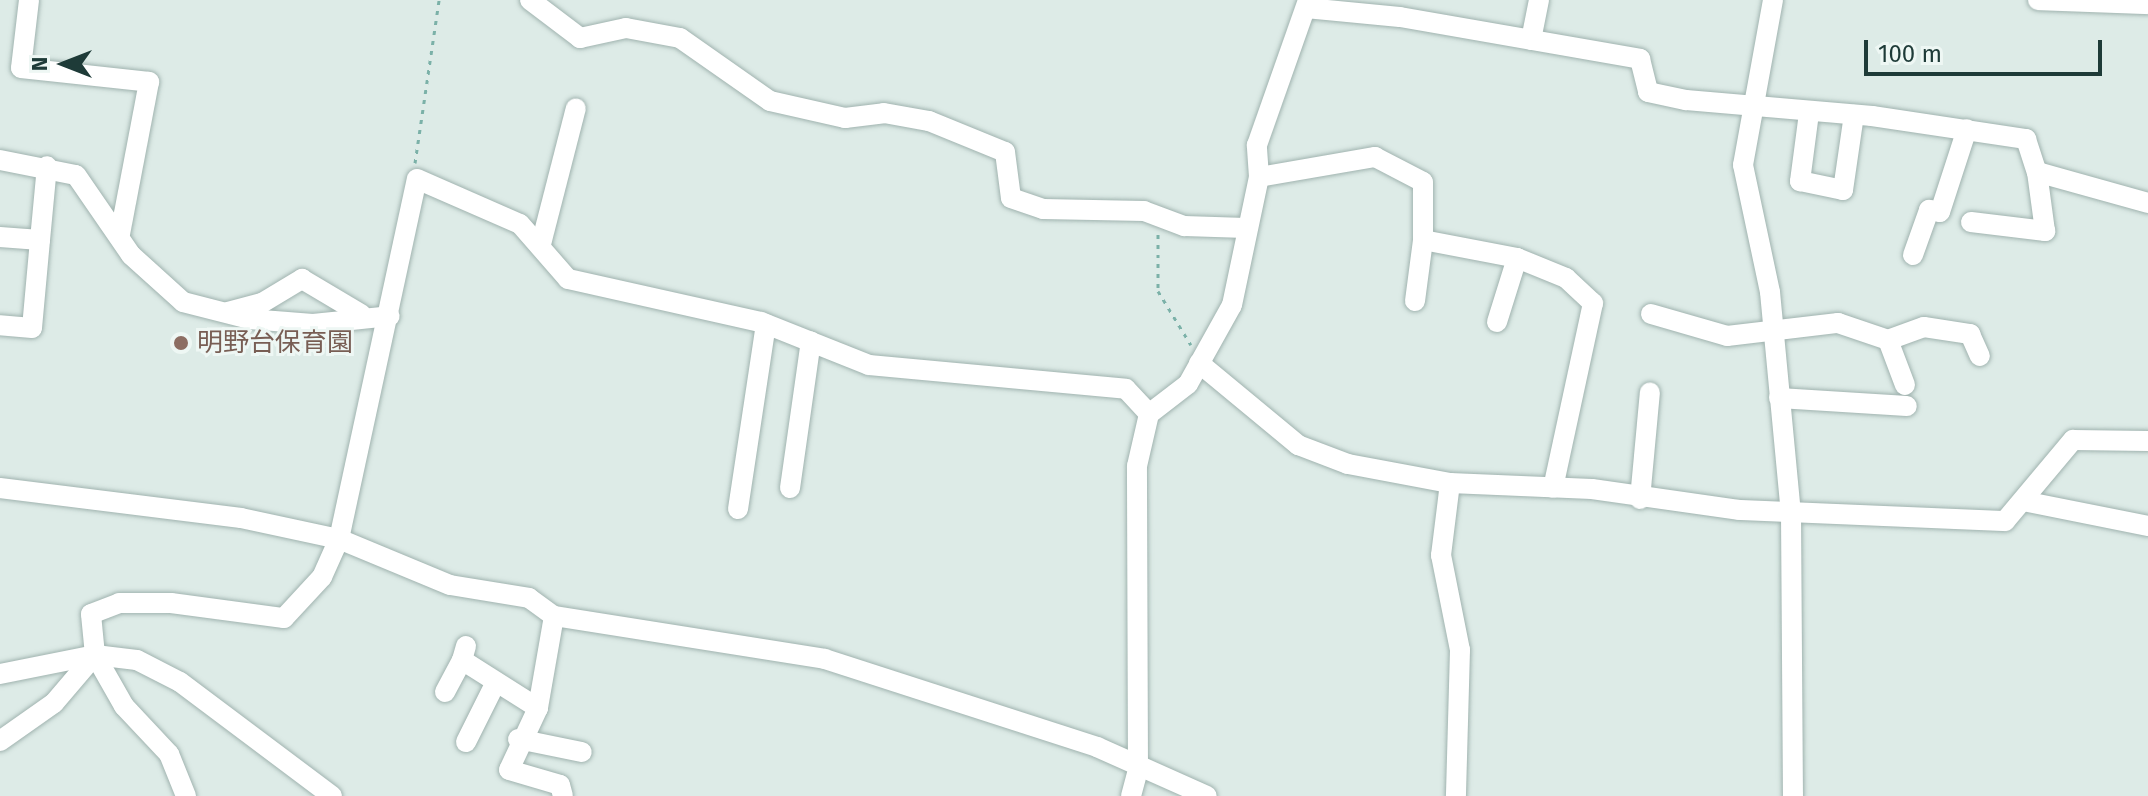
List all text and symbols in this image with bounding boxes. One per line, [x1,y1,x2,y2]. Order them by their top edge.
north arrow [24,24,104,104]
scale bar [1868,24,2106,74]
text: 100 m [1878,40,1942,68]
text: N [26,57,53,71]
place label: 明野台保育園 [197,327,353,359]
marker: 明野台保育園 [172,334,190,352]

